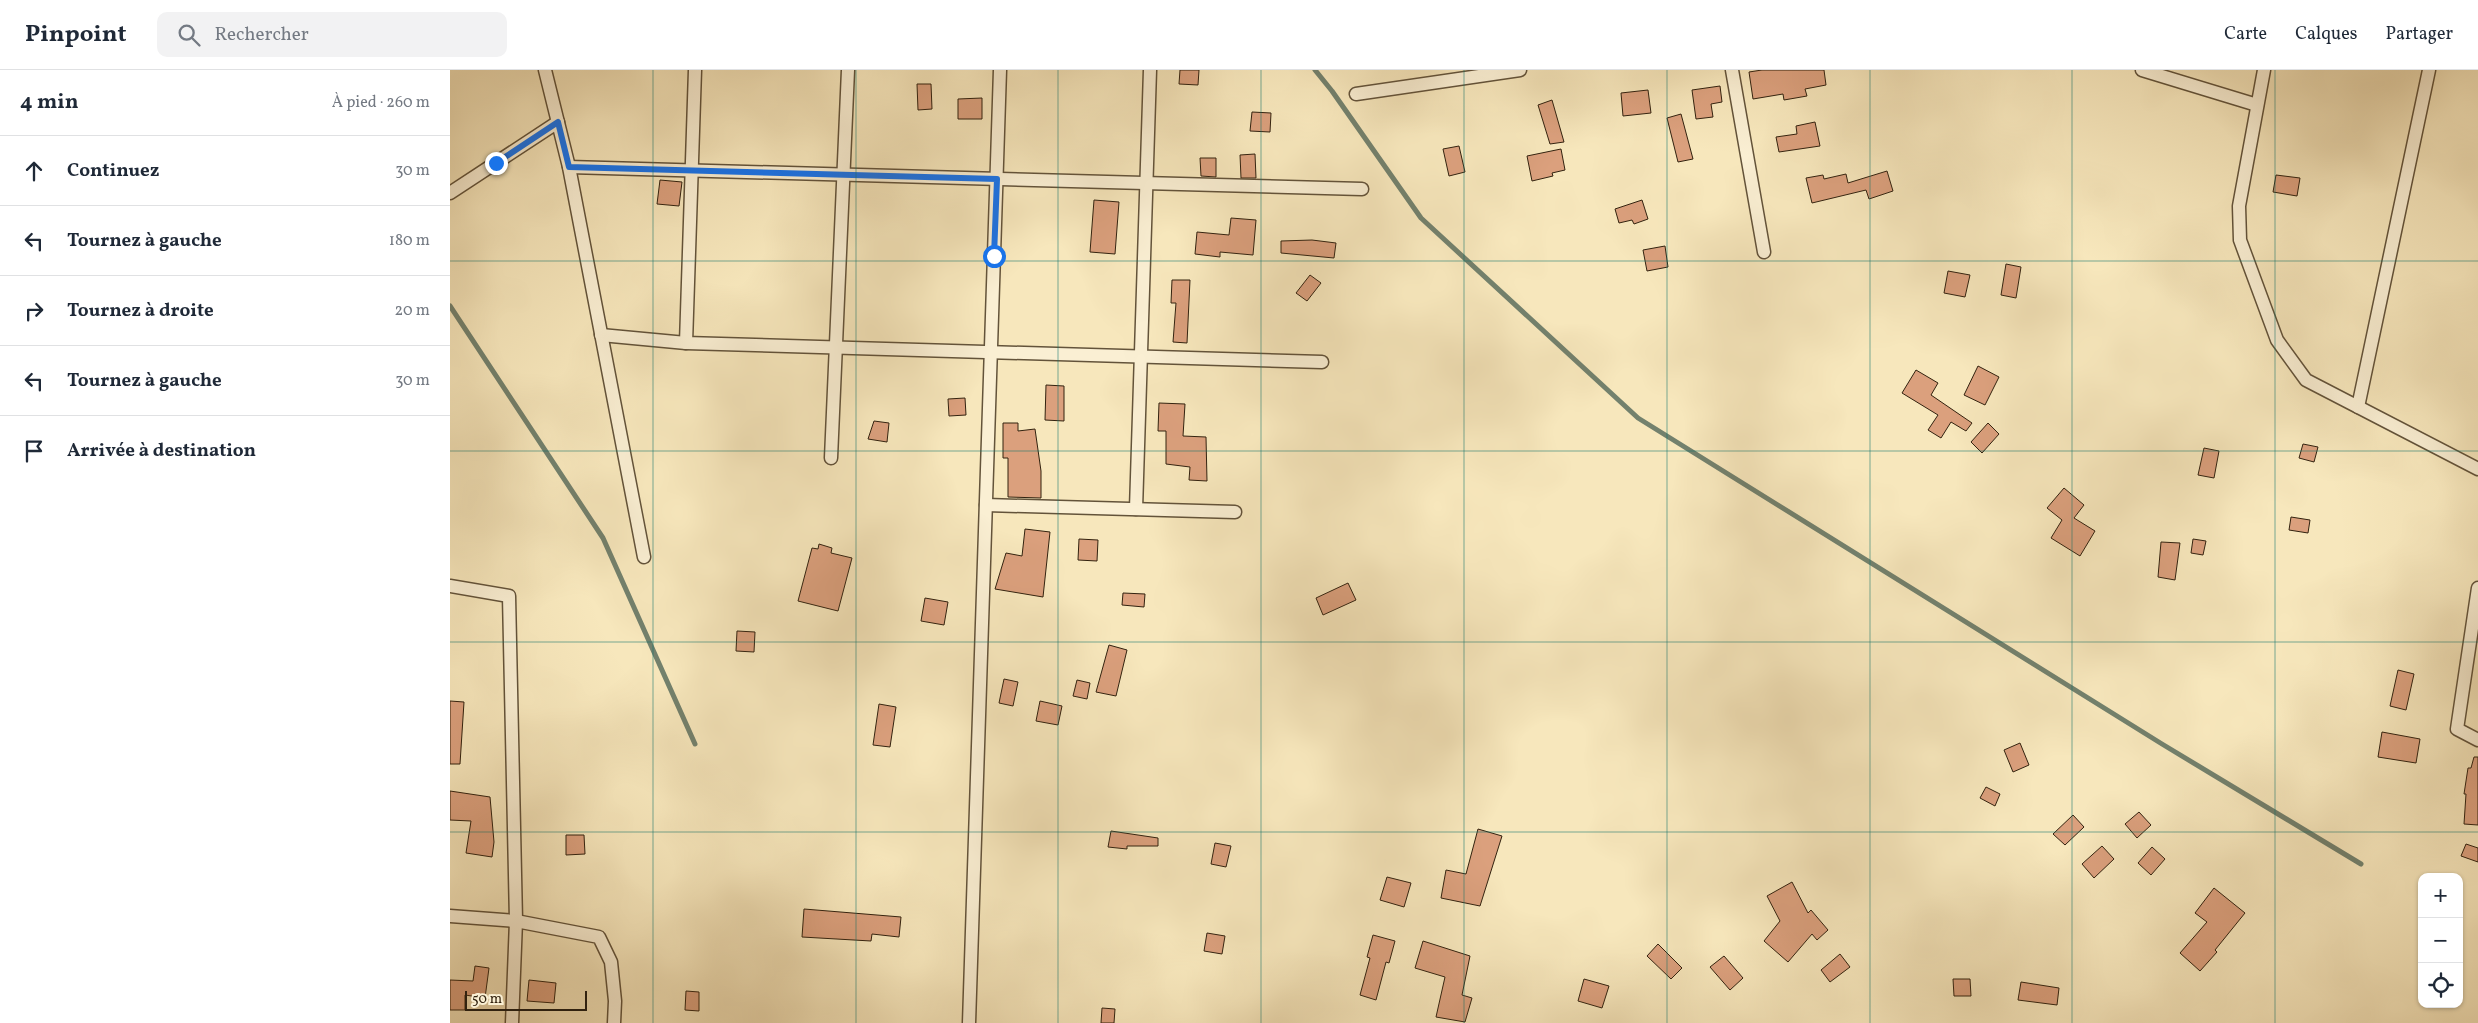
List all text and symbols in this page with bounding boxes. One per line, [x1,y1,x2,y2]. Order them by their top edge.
search box [157,12,507,57]
text: Pinpoint [25,18,127,52]
icon: search [175,21,203,49]
text: Rechercher [215,22,309,48]
text: Carte [2224,22,2267,47]
text: Calques [2295,22,2357,47]
text: Partager [2385,22,2453,47]
text: 4 min [20,88,79,117]
text: À pied · 260 m [332,92,430,114]
route end [485,152,508,175]
icon: ahead [20,157,48,185]
text: Continuez [67,158,159,184]
text: 30 m [395,160,430,182]
icon: left [20,227,48,255]
text: Tournez à gauche [67,228,222,254]
text: 180 m [389,230,430,252]
route start [983,245,1006,268]
icon: right [20,297,48,325]
text: Tournez à droite [67,298,214,324]
text: 20 m [395,300,430,322]
icon: left [20,367,48,395]
text: Tournez à gauche [67,368,222,394]
text: 30 m [395,370,430,392]
icon: arrive [20,437,48,465]
text: Arrivée à destination [67,438,256,464]
map controls [2418,873,2463,1008]
button: + [2418,873,2463,918]
button: − [2418,918,2463,963]
button: locate [2418,963,2463,1008]
scale bar [465,988,588,1011]
text: 50 m [472,990,502,1009]

